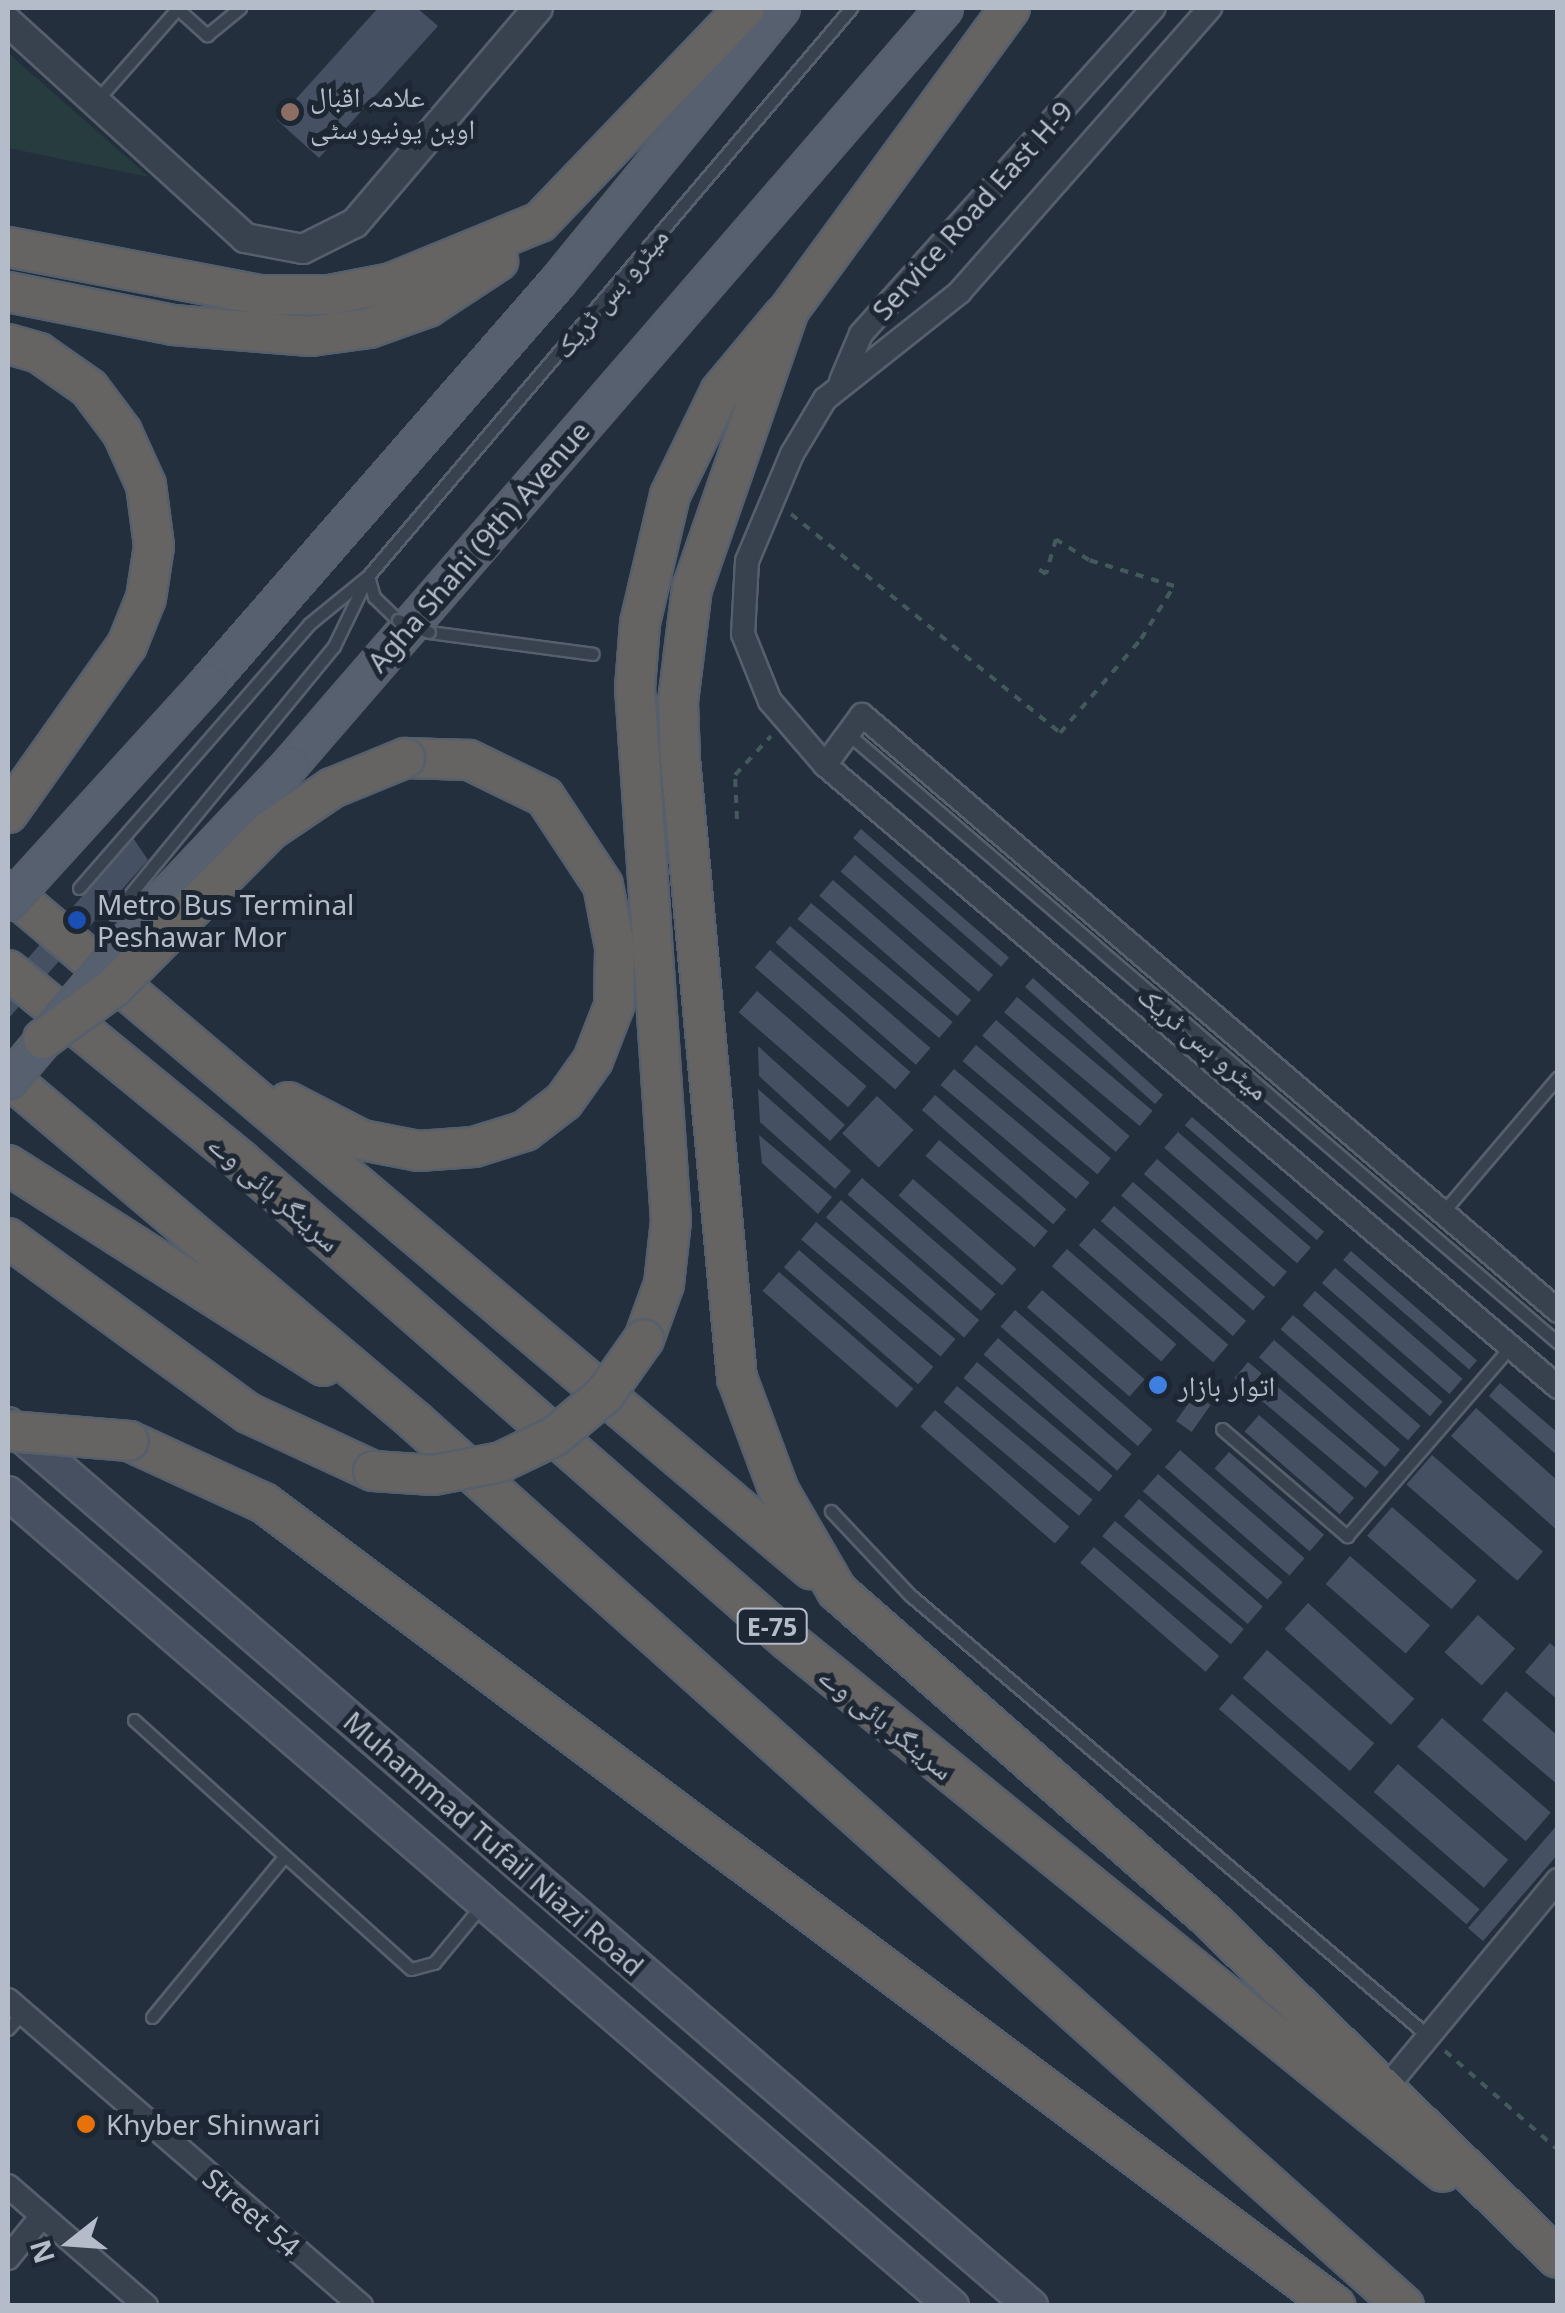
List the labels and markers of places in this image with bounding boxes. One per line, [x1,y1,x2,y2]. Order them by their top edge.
place label: علامہ اقبال اوپن یونیورسٹی [310,79,475,145]
marker: علامہ اقبال اوپن یونیورسٹی [279,101,301,123]
place label: Metro Bus Terminal Peshawar Mor [97,887,354,953]
marker: Metro Bus Terminal Peshawar Mor [66,909,88,931]
place label: اتوار بازار [1178,1368,1275,1402]
marker: اتوار بازار [1147,1374,1169,1396]
place label: Khyber Shinwari [106,2107,320,2141]
marker: Khyber Shinwari [75,2113,97,2135]

